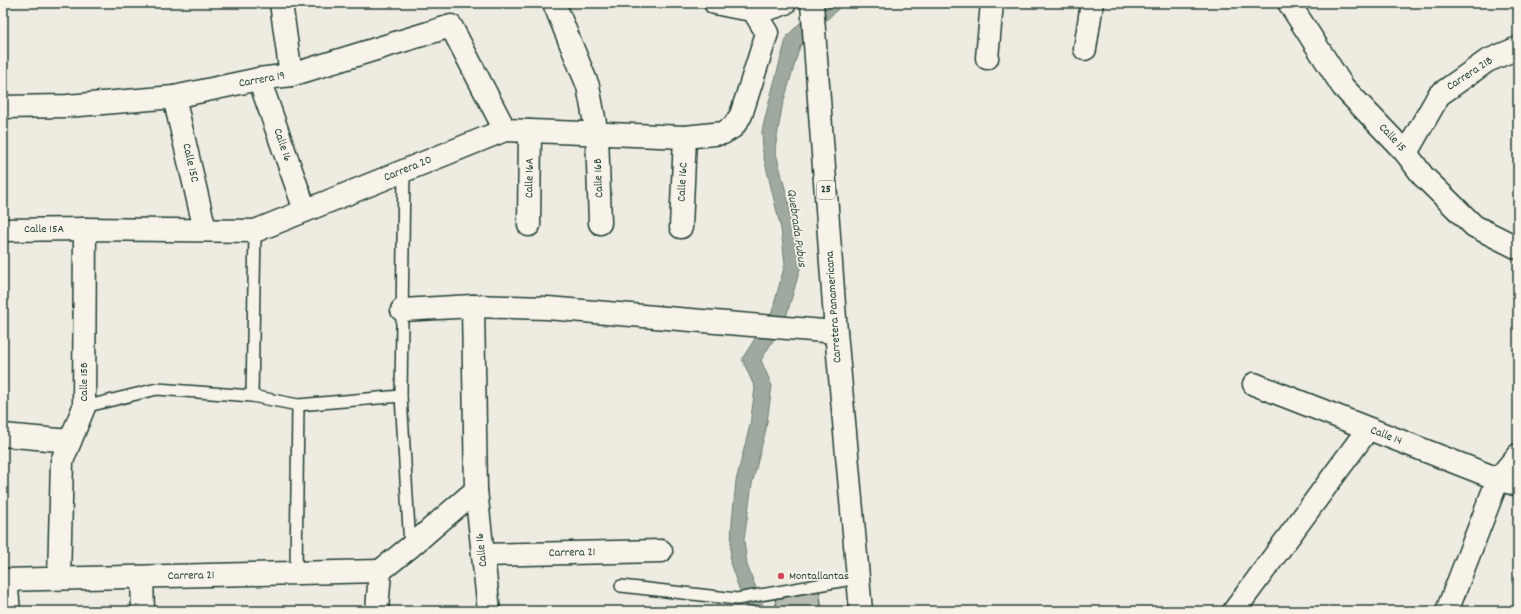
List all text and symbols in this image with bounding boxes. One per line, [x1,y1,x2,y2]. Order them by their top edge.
street label: Carrera 21B [1444,53,1497,95]
street label: Carrera 19 [238,68,286,92]
street label: Calle 15 [1374,120,1410,156]
street label: Calle 16 [268,126,296,164]
street label: Calle 15C [177,142,203,184]
street label: Carrera 20 [381,152,435,186]
street label: Calle 16A [521,157,539,198]
street label: Calle 16B [590,158,608,198]
street label: Calle 16C [673,162,693,202]
road number: 25 [817,181,835,199]
water label: Quebrada Pubus [781,188,811,269]
street label: Calle 15A [24,221,64,238]
street label: Carretera Panamericana [822,250,846,364]
street label: Calle 15B [76,362,93,402]
street label: Calle 14 [1368,422,1404,450]
street label: Calle 16 [472,532,492,568]
street label: Carrera 21 [549,544,595,562]
street label: Carrera 21 [168,567,214,585]
place label: Montallantas [789,568,849,585]
marker: Montallantas [776,571,786,581]

